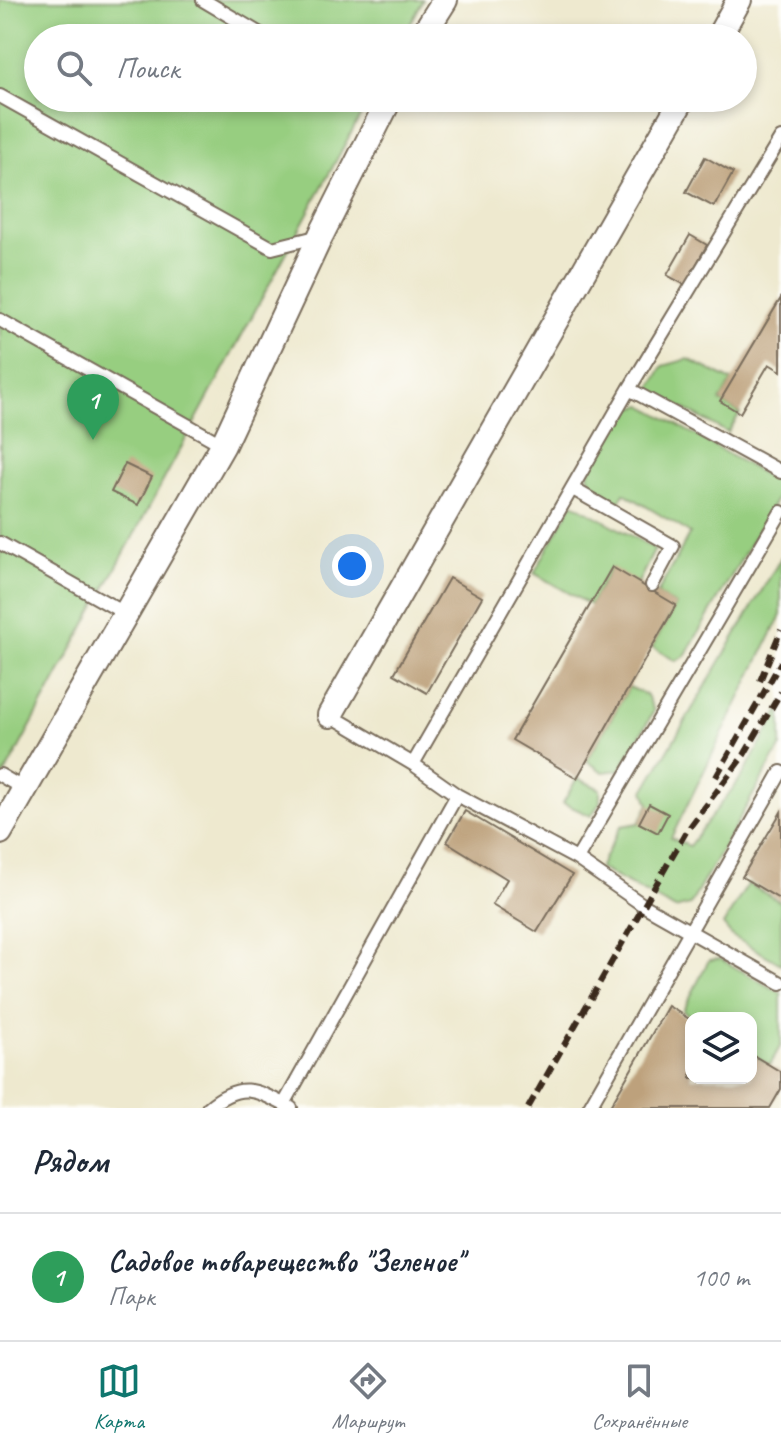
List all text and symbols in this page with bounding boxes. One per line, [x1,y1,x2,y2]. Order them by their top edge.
search box [24,24,757,112]
icon: search [52,46,96,90]
text: Поиск [116,49,179,87]
pin: 1 [67,374,119,440]
your location [332,546,372,586]
map controls [685,1012,757,1084]
button: layers [685,1012,757,1084]
text: Рядом [32,1139,108,1182]
text: Садовое товарещество "Зеленое" [108,1242,463,1280]
text: 1 [52,1261,64,1294]
text: 100 m [693,1261,749,1294]
text: Парк [108,1280,154,1313]
tab: Карта [94,1359,144,1435]
tab: Маршрут [332,1359,404,1435]
tab: Сохранённые [592,1359,687,1435]

